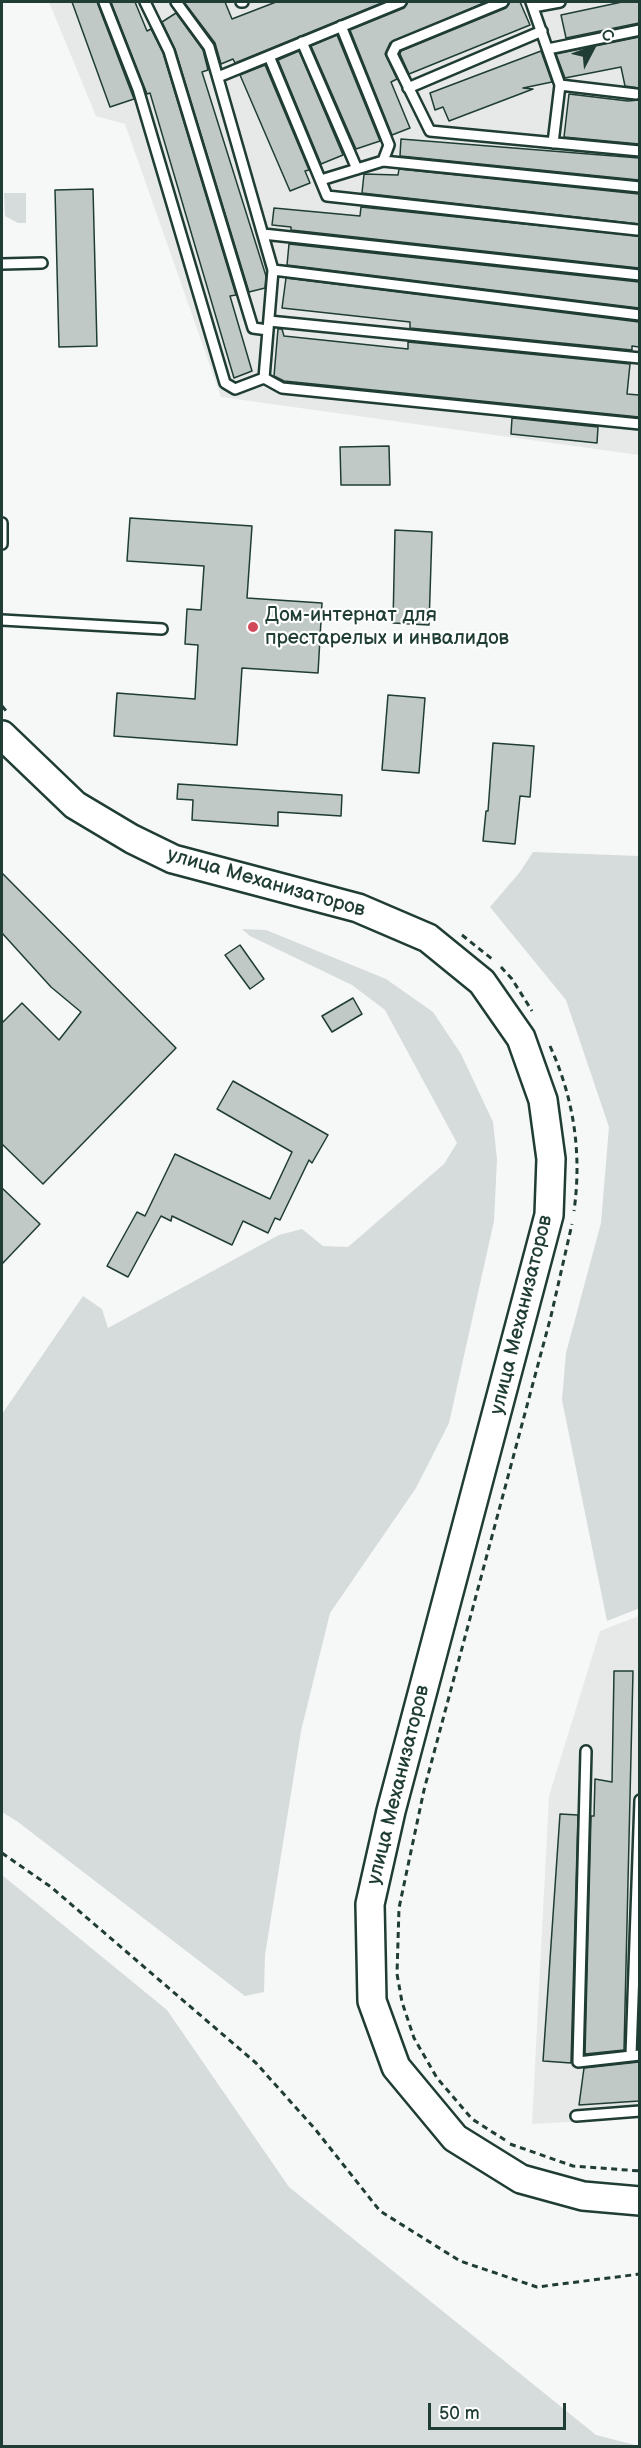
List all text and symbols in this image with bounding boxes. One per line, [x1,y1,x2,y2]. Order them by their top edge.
north arrow [563,18,623,78]
text: С [596,25,618,46]
place label: Дом-интернат для престарелых и инвалидов [265,604,509,651]
marker: Дом-интернат для престарелых и инвалидов [246,620,260,634]
street label: улица Механизаторов [164,843,368,923]
street label: улица Механизаторов [486,1213,558,1417]
street label: улица Механизаторов [363,1683,435,1887]
scale bar [431,2391,569,2429]
text: 50 m [439,2403,480,2424]

